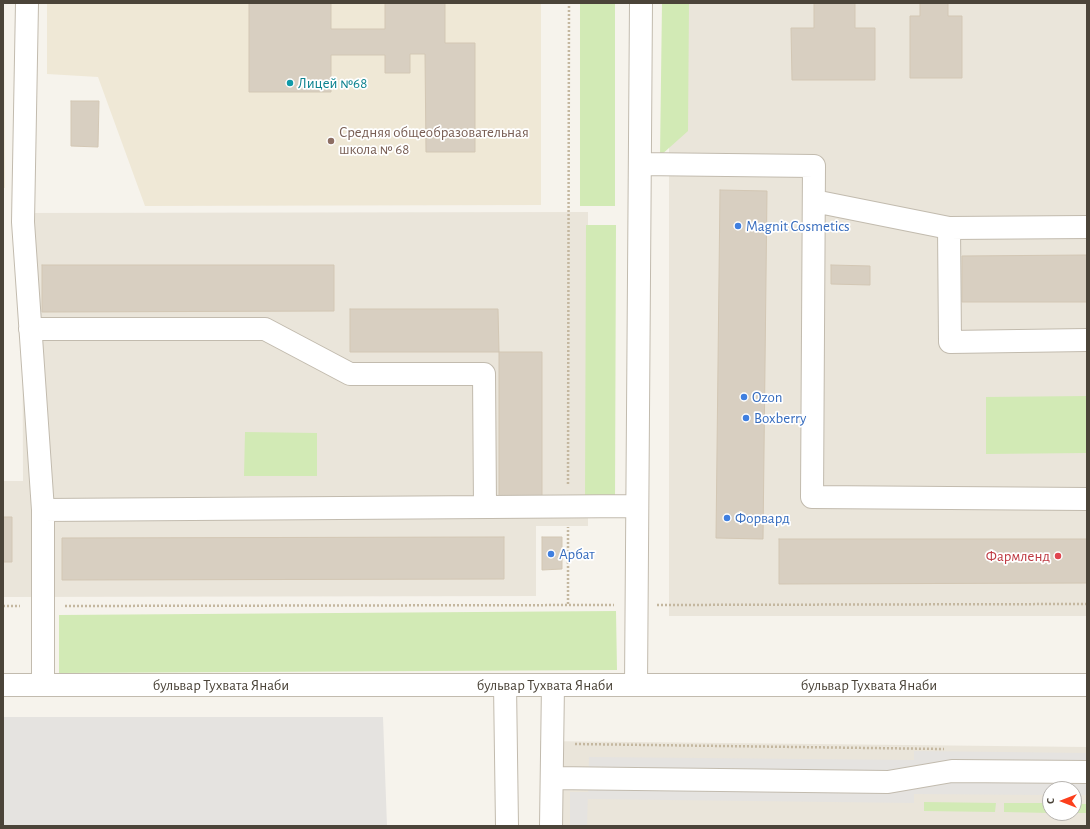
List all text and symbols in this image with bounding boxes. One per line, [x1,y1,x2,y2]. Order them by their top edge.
place label: Лицей №68 [298,74,367,92]
marker: Лицей №68 [285,78,295,88]
place label: Средняя общеобразовательная школа № 68 [339,123,529,158]
marker: Средняя общеобразовательная школа № 68 [326,136,336,146]
place label: Magnit Cosmetics [746,217,850,235]
marker: Magnit Cosmetics [733,221,743,231]
place label: Ozon [752,388,782,406]
marker: Ozon [739,392,749,402]
place label: Boxberry [754,409,806,427]
marker: Boxberry [741,413,751,423]
place label: Форвард [735,509,790,527]
marker: Форвард [722,513,732,523]
place label: Арбат [559,545,595,563]
place label: Фармленд [986,547,1050,565]
marker: Арбат [546,549,556,559]
marker: Фармленд [1053,551,1063,561]
street label: бульвар Тухвата Янаби [153,676,289,694]
street label: бульвар Тухвата Янаби [477,676,613,694]
street label: бульвар Тухвата Янаби [801,676,937,694]
north arrow [1042,781,1082,821]
text: С [1045,798,1056,804]

